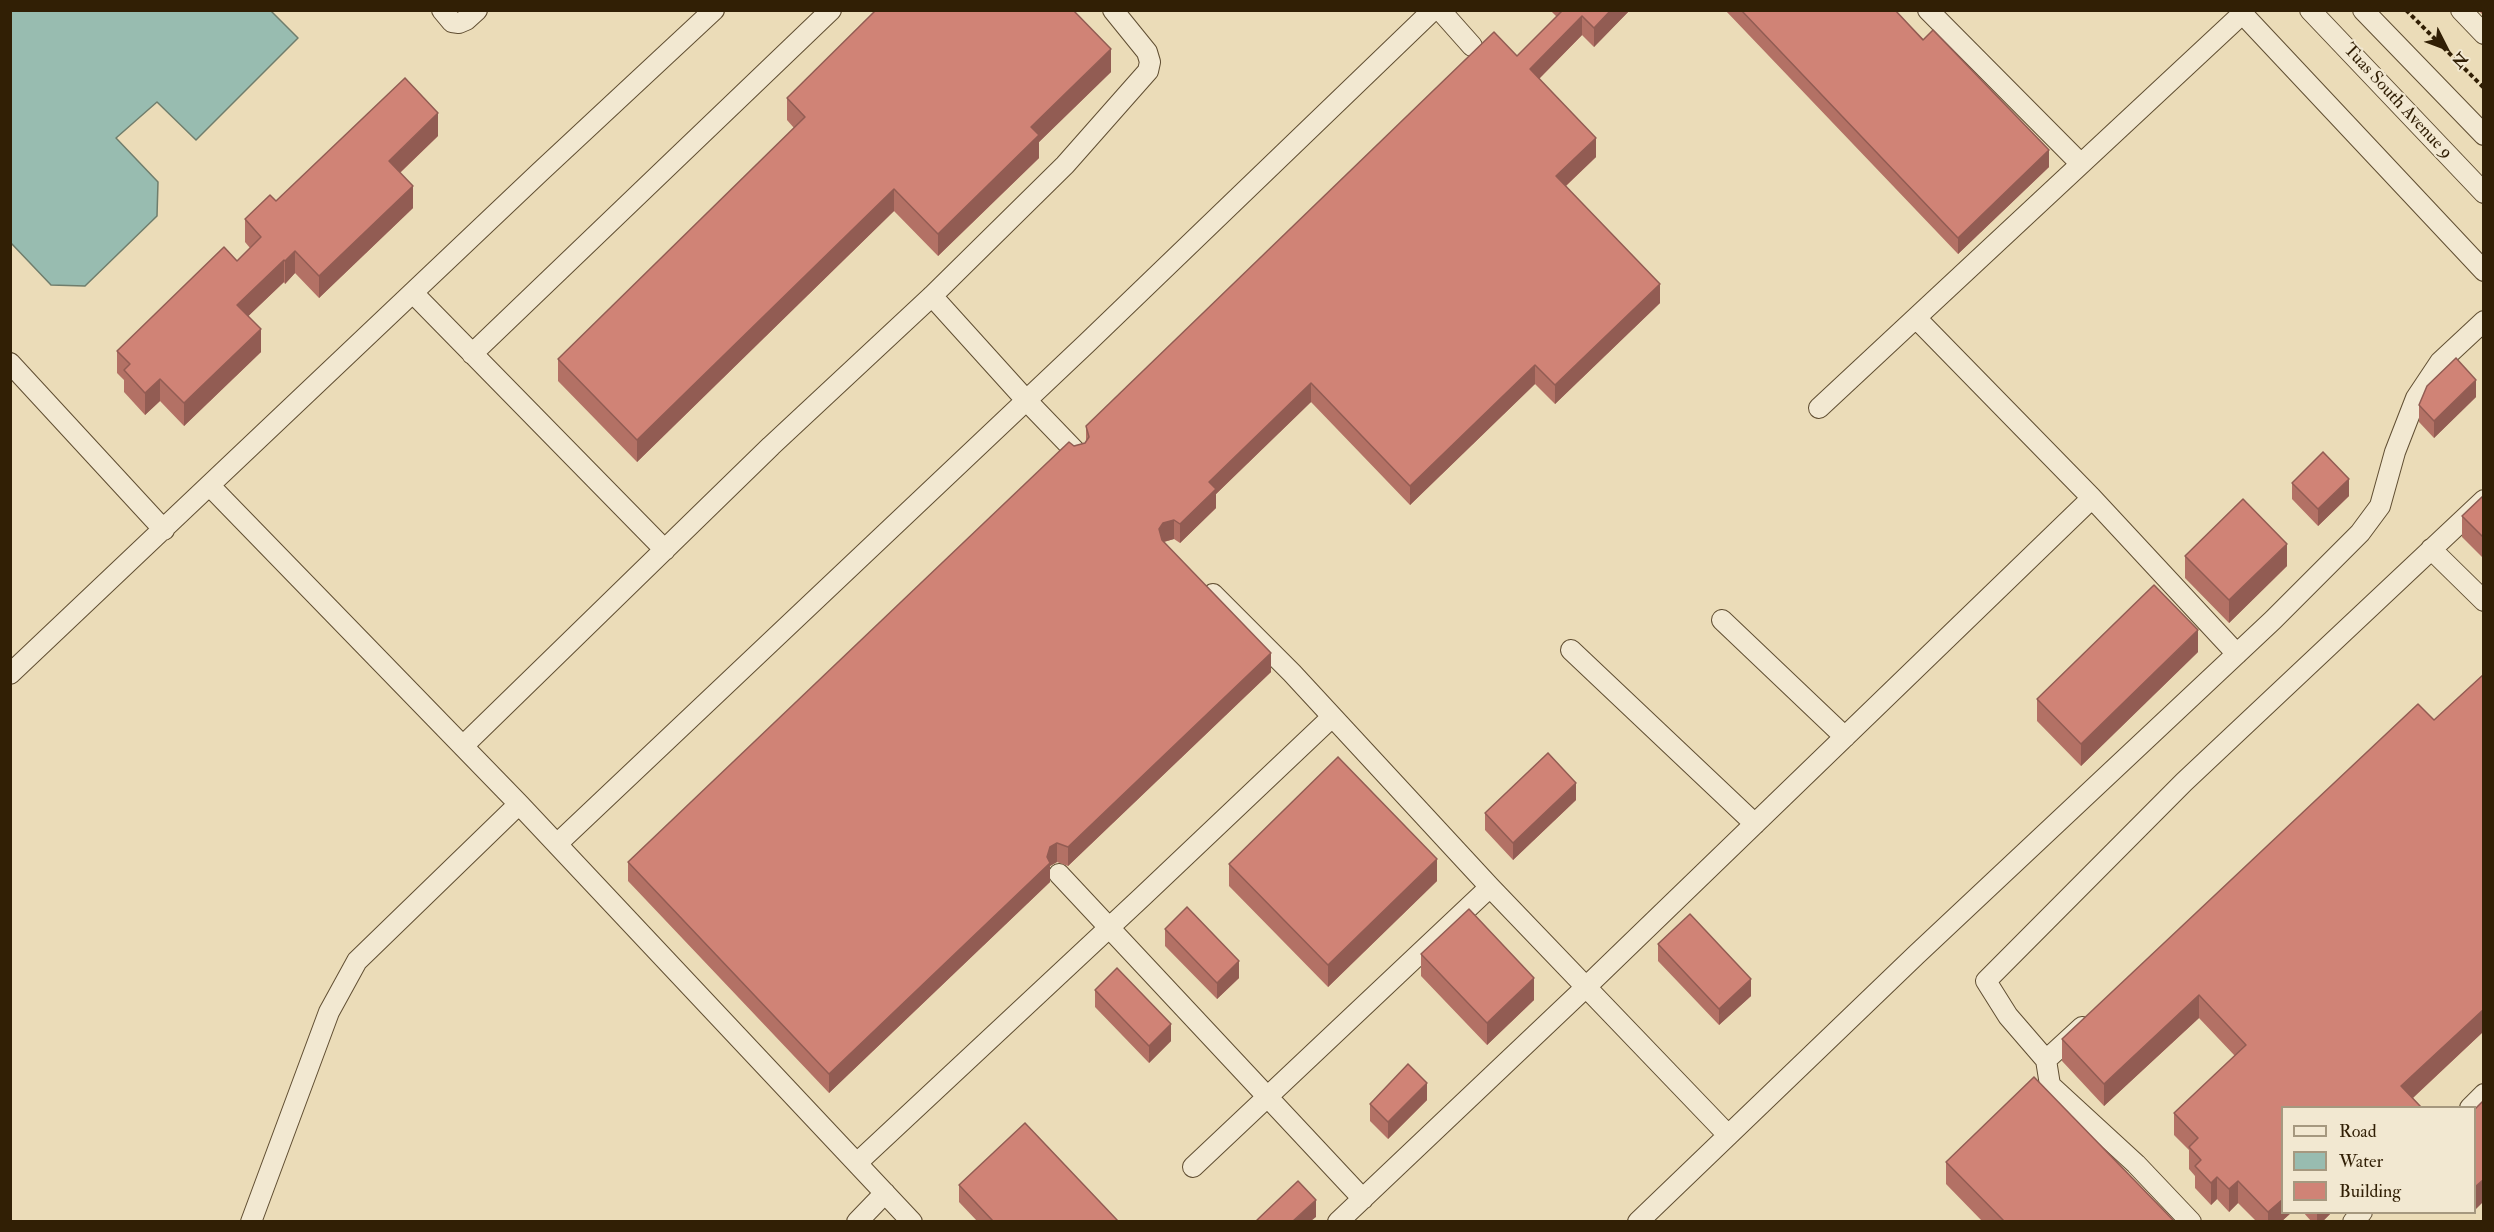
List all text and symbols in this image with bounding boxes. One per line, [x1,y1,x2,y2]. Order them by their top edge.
north arrow [2416,18,2476,78]
street label: Tuas South Avenue 9 [2338,40,2456,164]
text: N [2447,48,2472,72]
legend [2281,1106,2476,1214]
text: Road [2339,1120,2377,1143]
text: Water [2339,1150,2383,1173]
text: Building [2339,1180,2401,1203]

